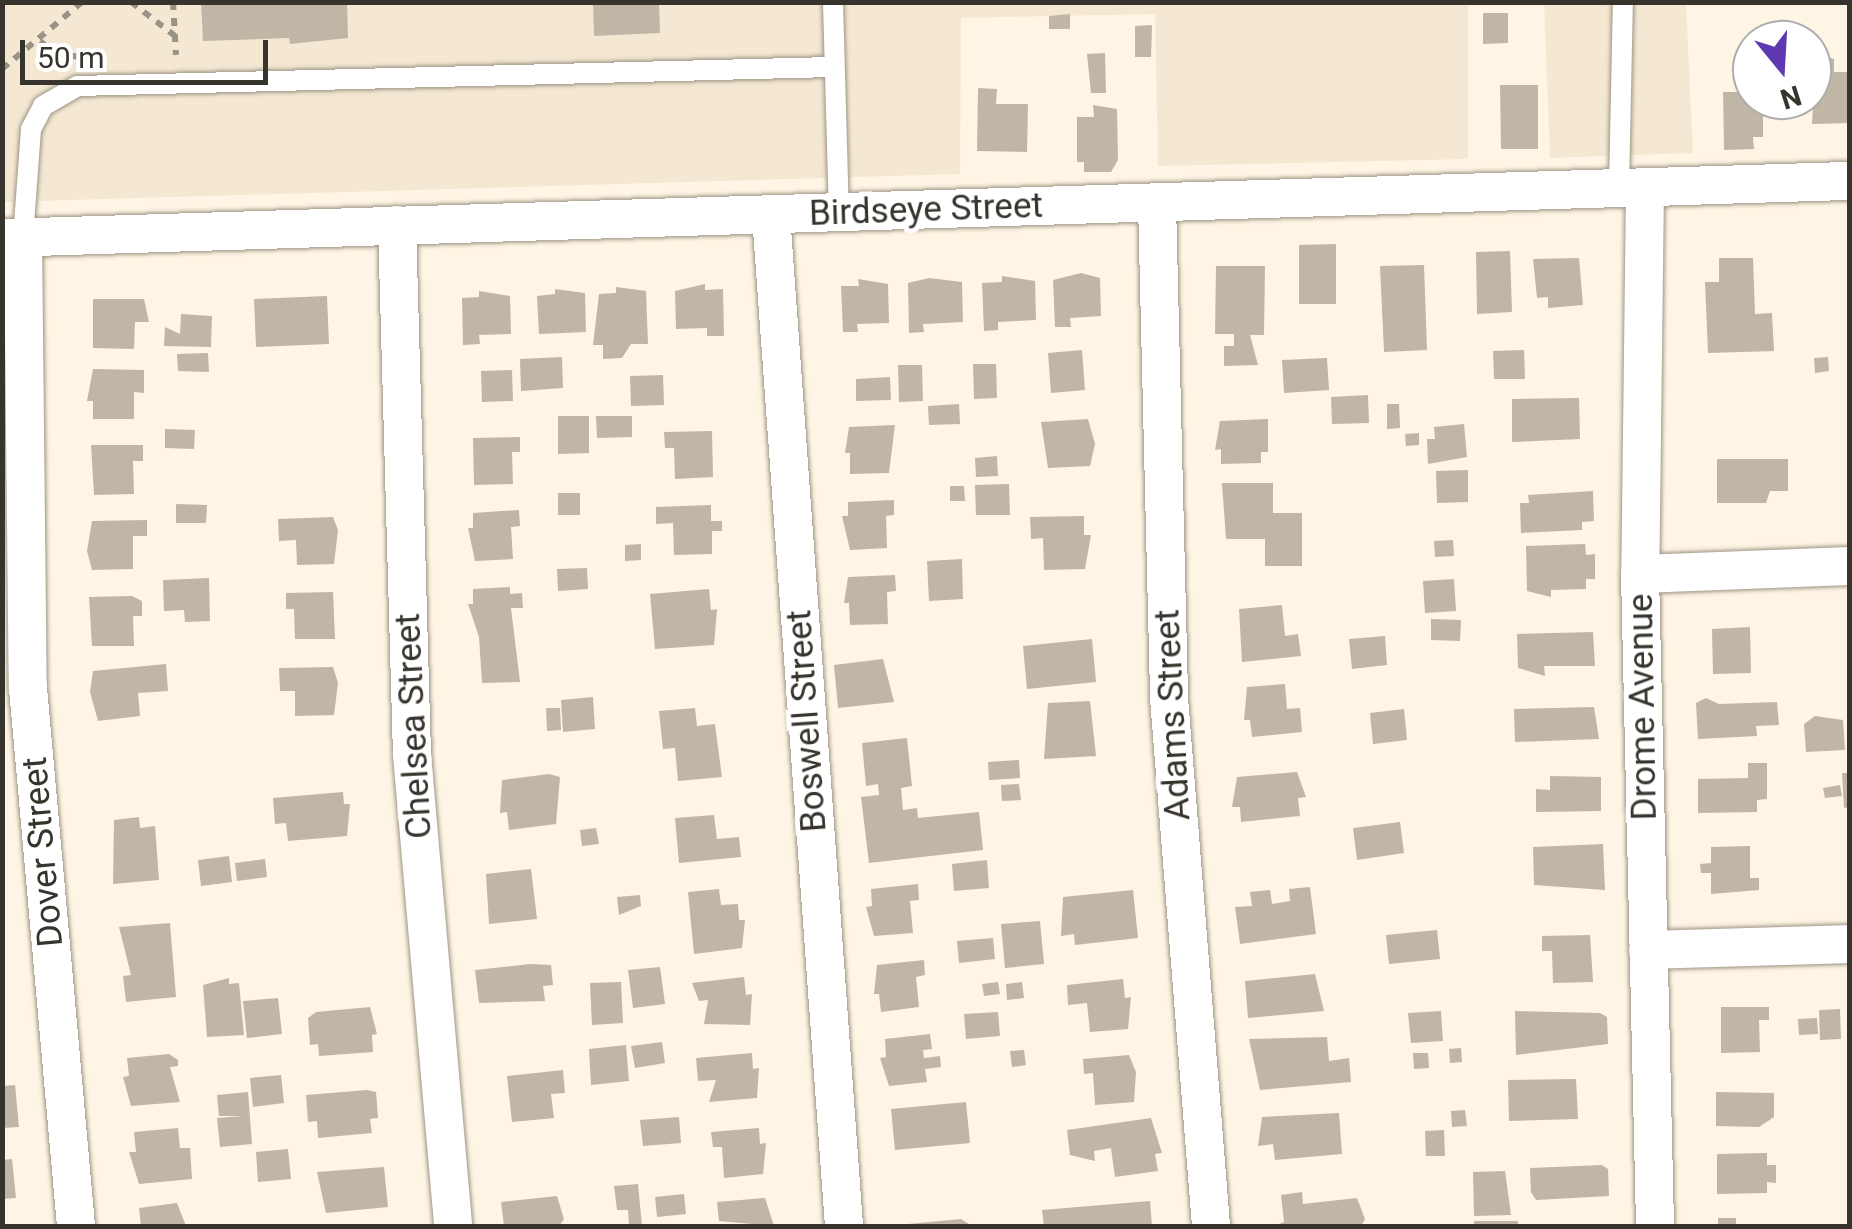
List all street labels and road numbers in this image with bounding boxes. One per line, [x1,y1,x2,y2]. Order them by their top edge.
street label: Birdseye Street [808,185,1044,235]
street label: Drome Avenue [1620,593,1666,821]
street label: Boswell Street [778,608,836,834]
street label: Adams Street [1146,608,1200,822]
street label: Chelsea Street [387,612,441,840]
street label: Dover Street [14,755,72,949]

